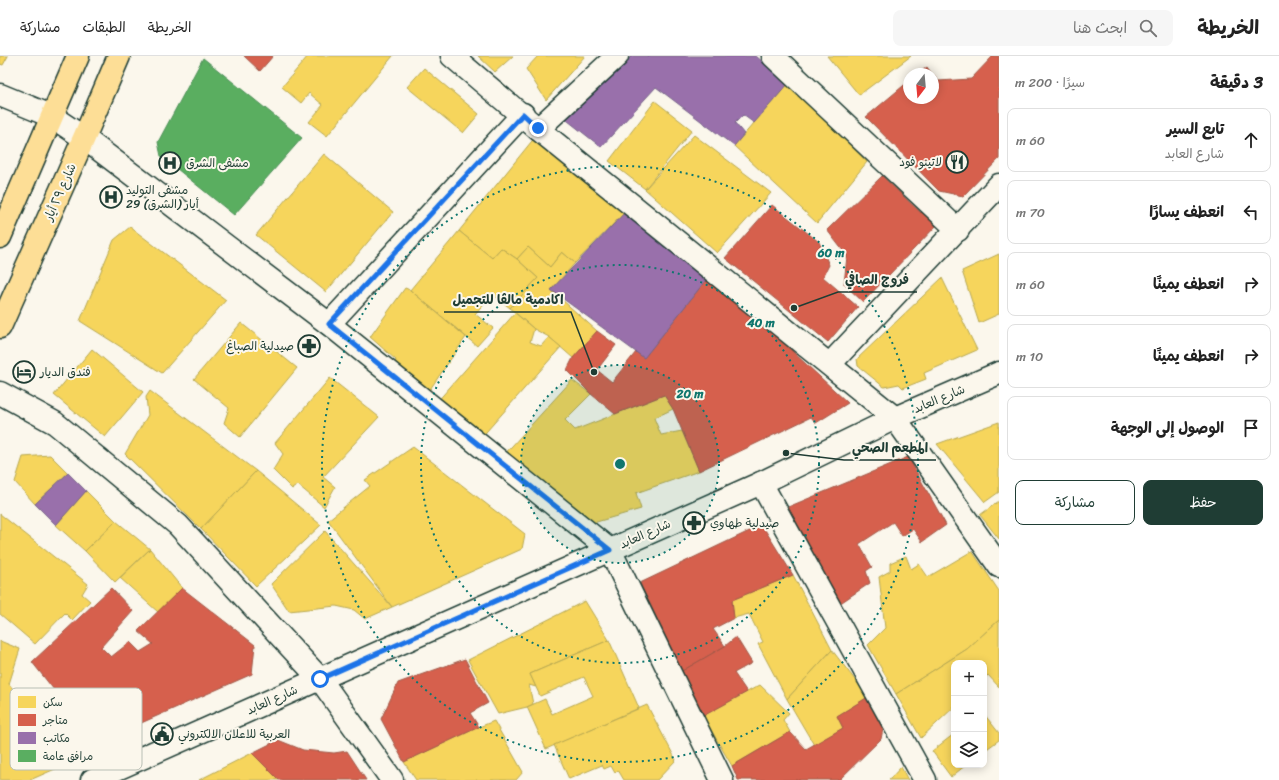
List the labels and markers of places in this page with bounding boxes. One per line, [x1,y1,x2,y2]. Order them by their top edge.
restaurant icon: لاتينو فود [944,149,970,175]
hospital icon: مشفى الشرق [157,150,183,176]
place label: لاتينو فود [899,151,942,173]
place label: مشفى الشرق [186,152,249,174]
place label: مشفى التوليد 29 أيار (الشرق) [126,179,199,215]
hospital icon: مشفى التوليد 29 أيار (الشرق) [98,184,124,210]
callout: فروج الصافي [838,267,917,292]
callout: اكادمية مالڤا للتجميل [444,287,571,312]
pharmacy icon: صيدلية الصباغ [296,333,322,359]
place label: صيدلية الصباغ [226,335,294,357]
hotel icon: فندق الديار [11,359,37,385]
place label: فندق الديار [39,361,91,383]
callout: المطعم الصحي [844,435,936,460]
centre of rings [613,457,627,471]
pharmacy icon: صيدلية طهاوي [681,510,707,536]
place label: صيدلية طهاوي [710,512,779,534]
public building icon: العربية للاعلان الالكتروني [149,721,175,747]
place label: العربية للاعلان الالكتروني [178,723,290,745]

